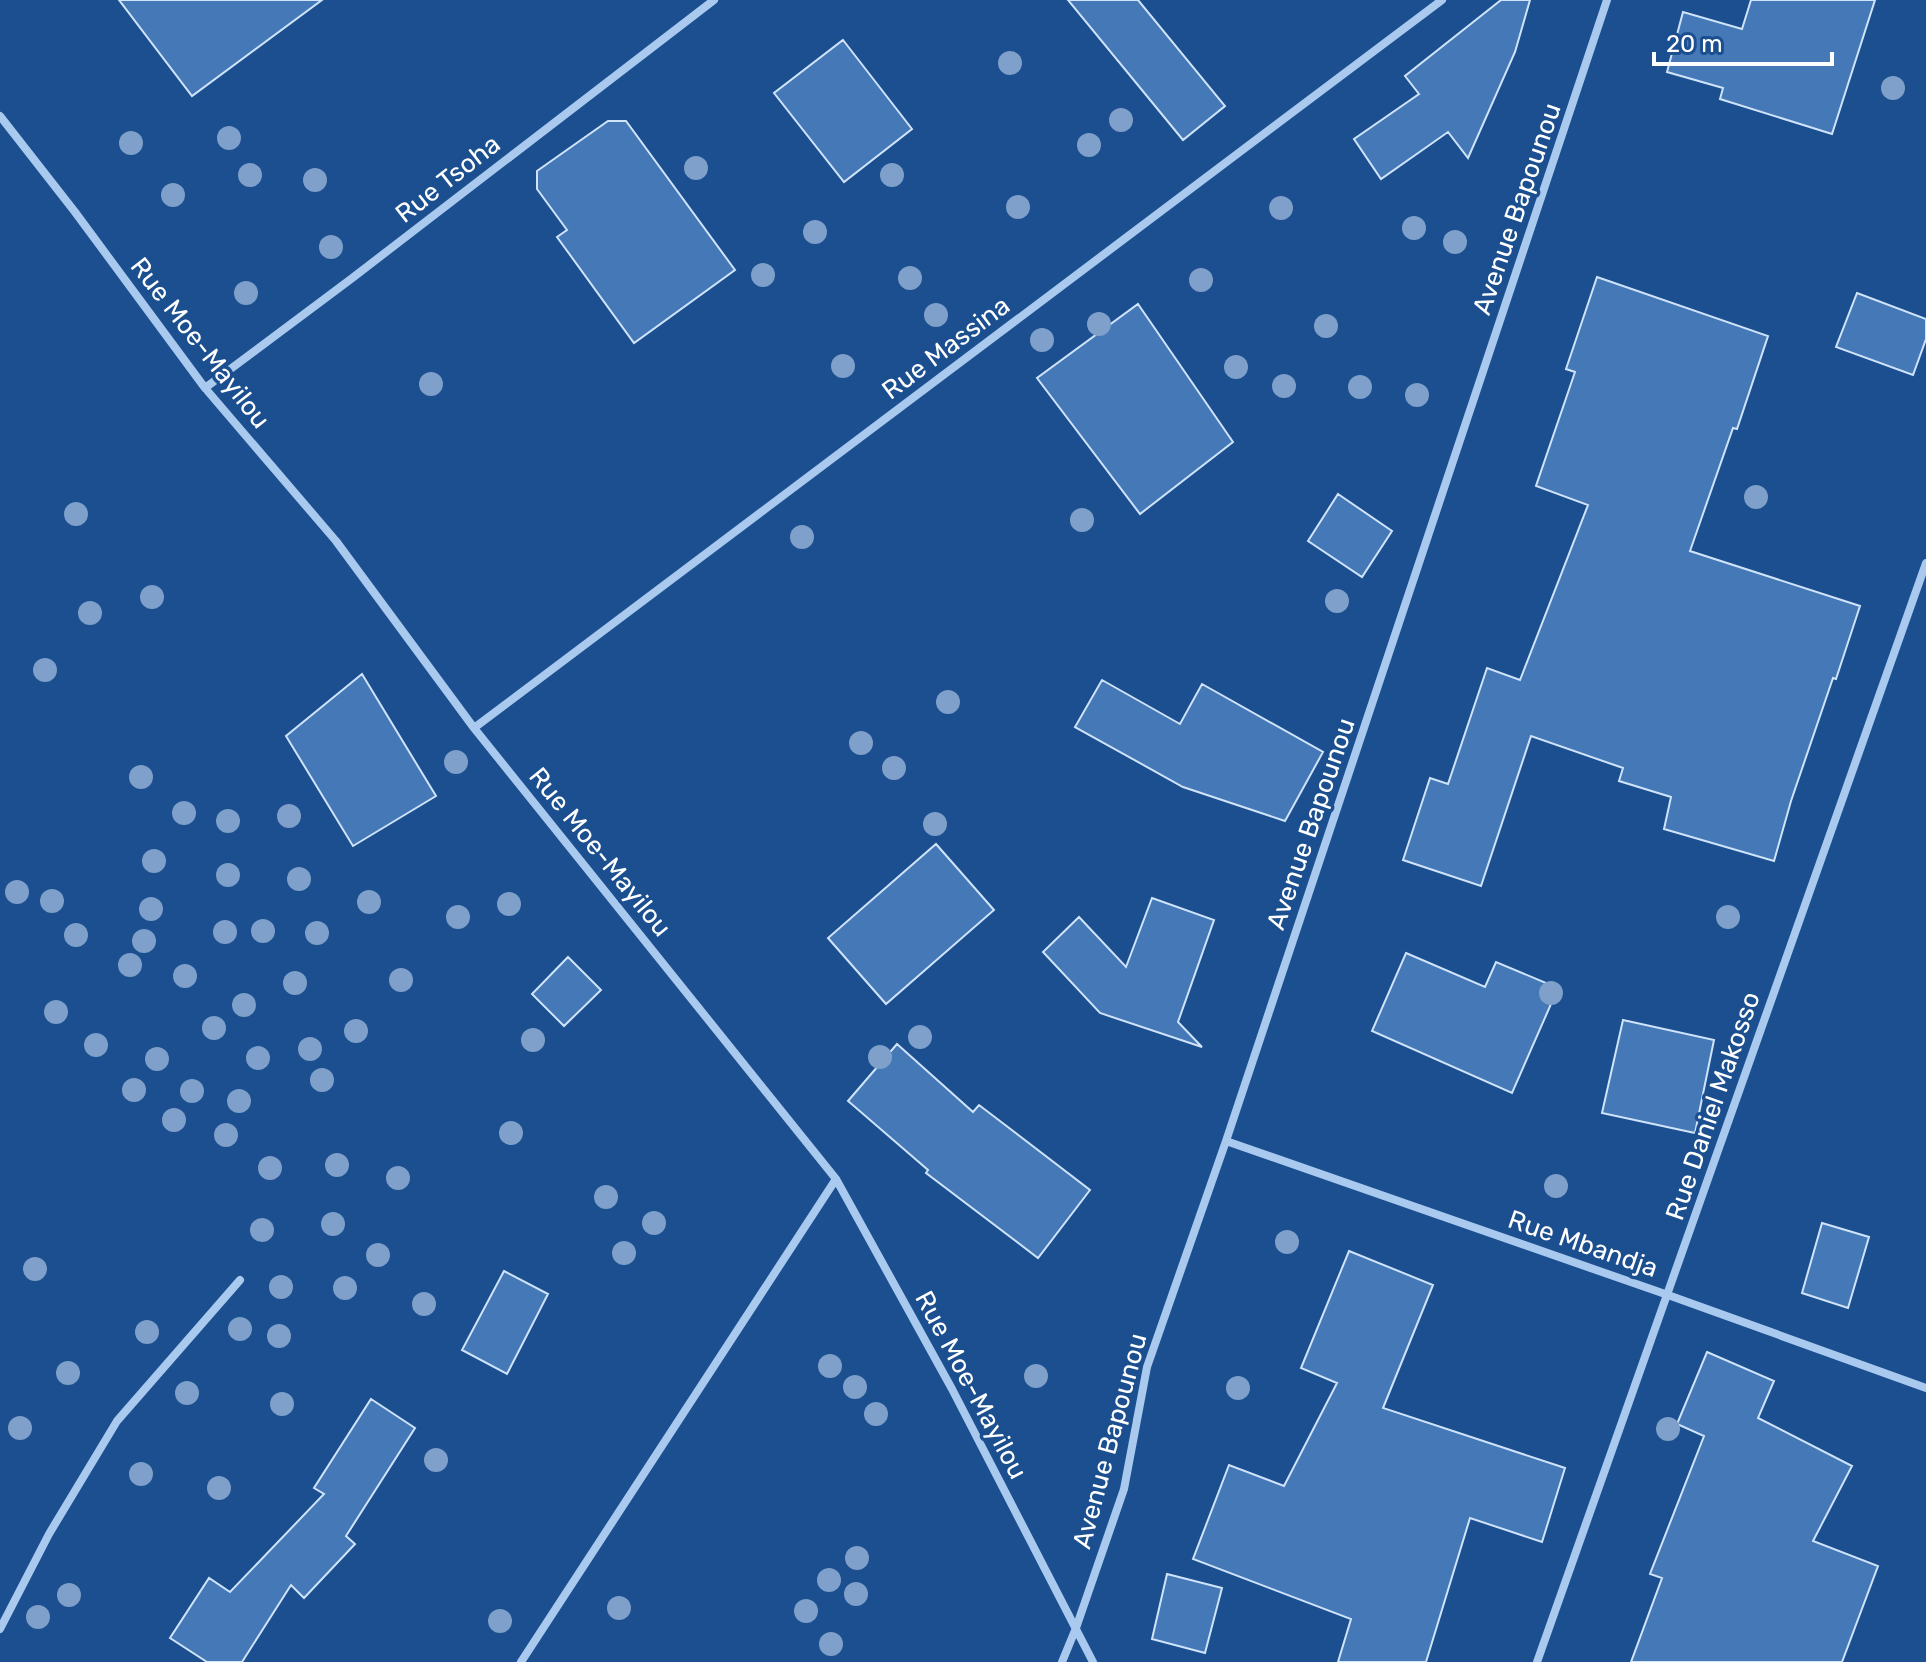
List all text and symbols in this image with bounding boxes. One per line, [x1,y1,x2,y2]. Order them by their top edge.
scale bar [1654,16,1832,66]
text: 20 m [1666,30,1723,58]
street label: Avenue Bapounou [1466,99,1568,319]
street label: Rue Tsoha [390,129,506,229]
street label: Rue Moe-Mayilou [124,251,276,435]
street label: Rue Massina [876,290,1016,406]
street label: Avenue Bapounou [1260,714,1362,934]
street label: Rue Moe-Mayilou [522,761,678,943]
street label: Rue Daniel Makosso [1659,988,1767,1224]
street label: Rue Mbandja [1504,1204,1662,1284]
street label: Rue Moe-Mayilou [908,1286,1034,1484]
street label: Avenue Bapounou [1066,1330,1154,1552]

